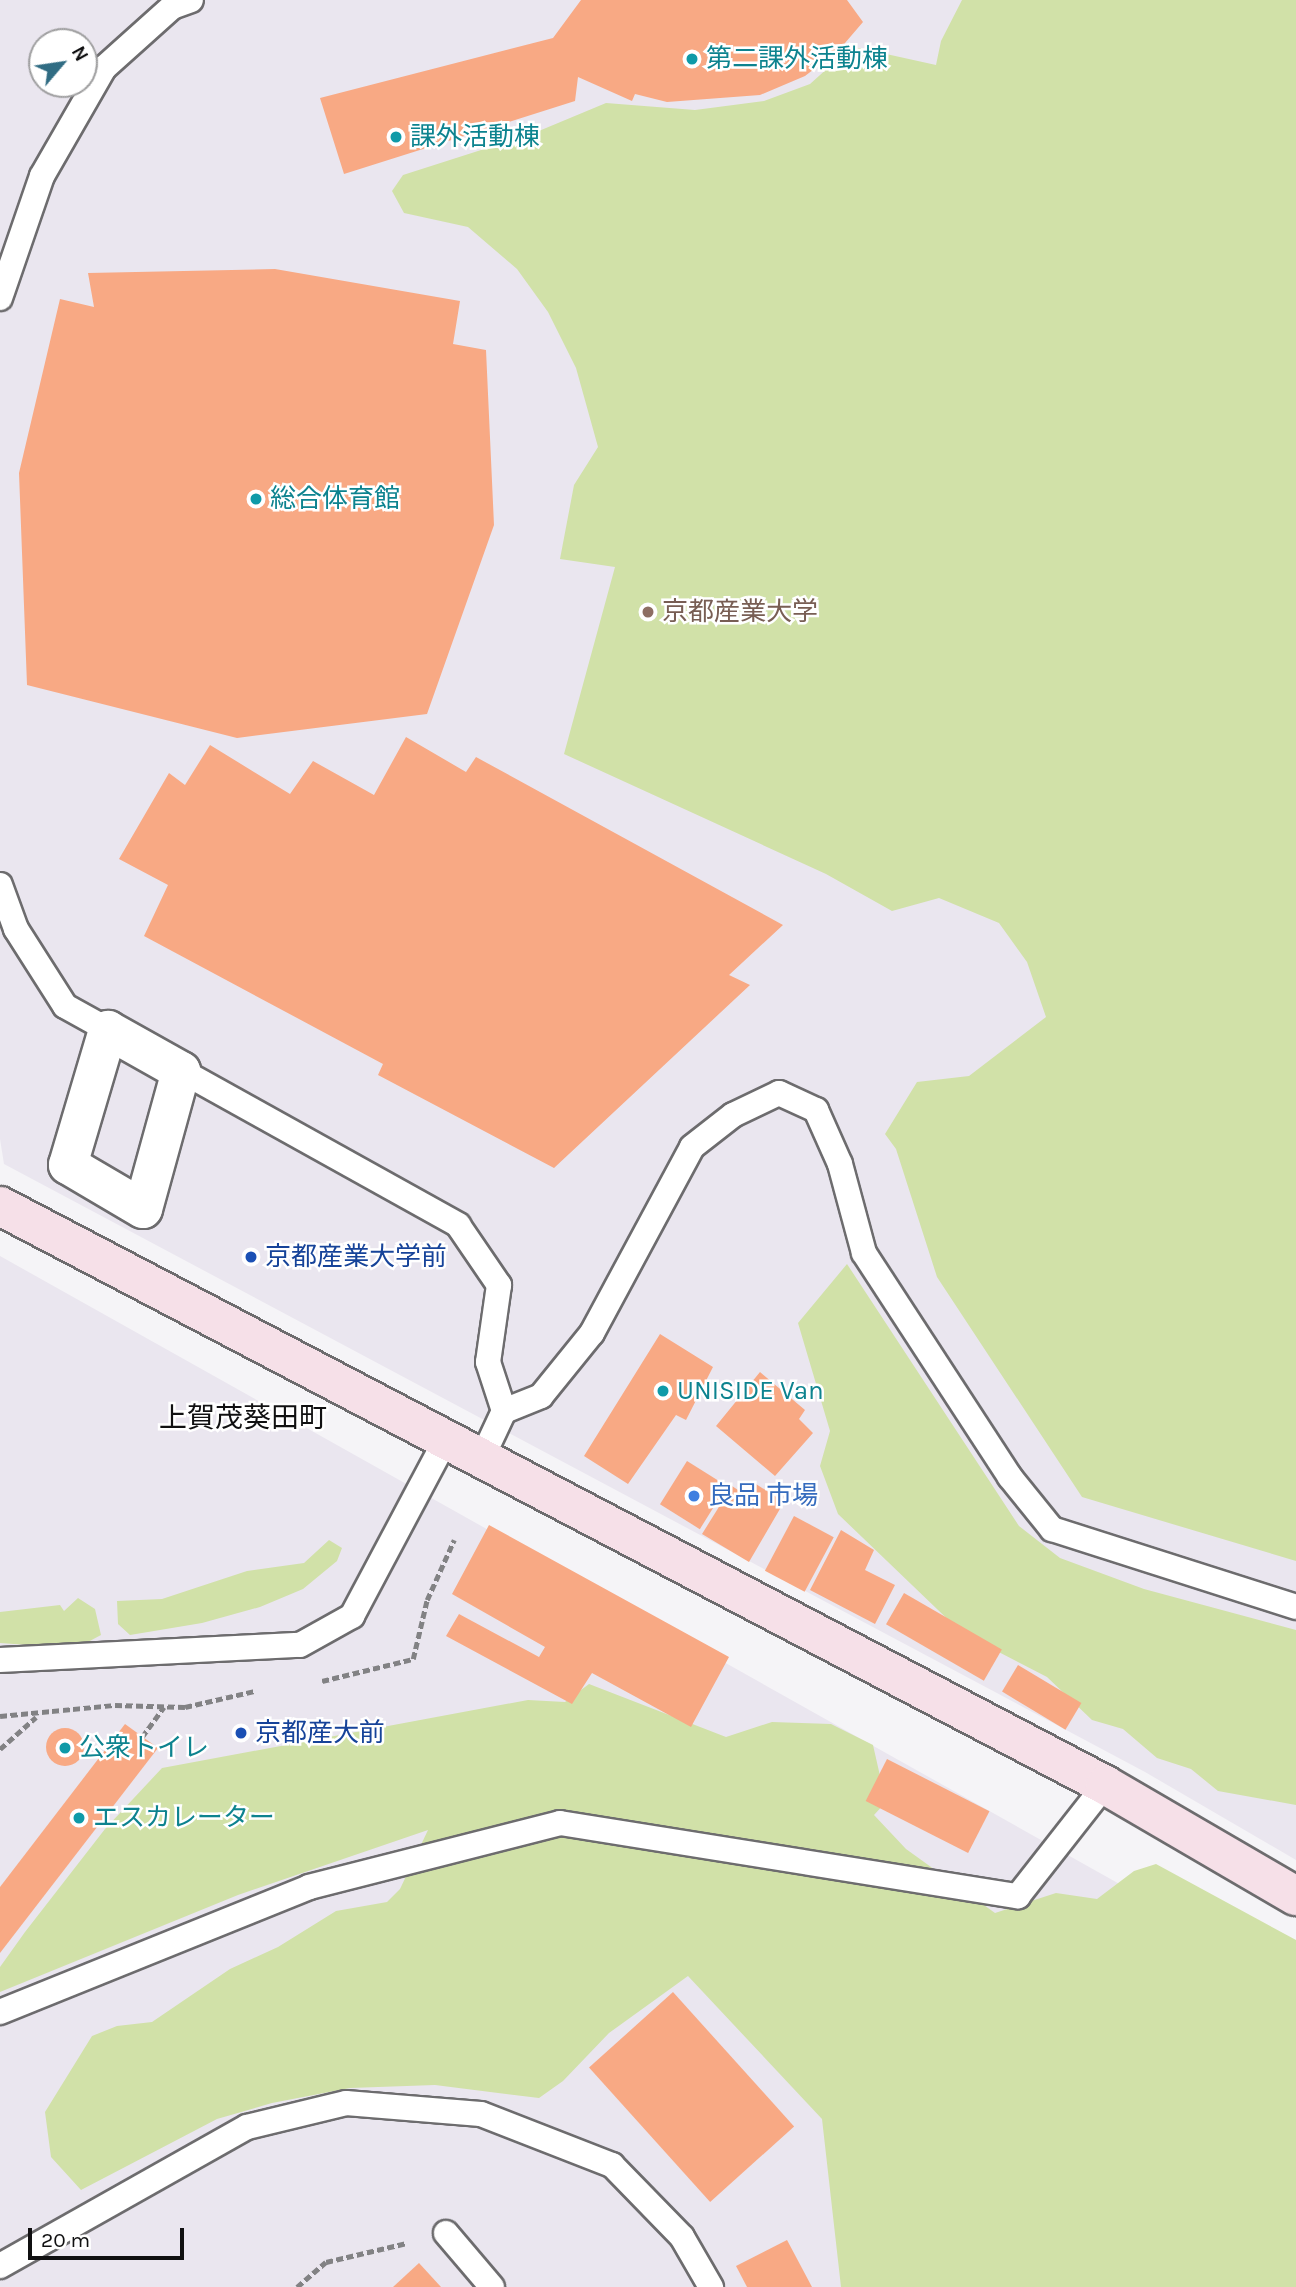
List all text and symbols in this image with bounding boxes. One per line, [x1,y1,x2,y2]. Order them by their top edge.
north arrow [28,28,98,98]
text: N [67,42,93,65]
place label: 第二課外活動棟 [706,43,888,75]
marker: 第二課外活動棟 [684,51,700,67]
place label: 課外活動棟 [410,121,540,153]
marker: 課外活動棟 [388,129,404,145]
place label: 総合体育館 [270,483,400,515]
marker: 総合体育館 [248,491,264,507]
place label: 京都産業大学 [662,596,818,628]
marker: 京都産業大学 [640,604,656,620]
place label: 京都産業大学前 [265,1241,447,1273]
marker: 京都産業大学前 [243,1249,259,1265]
place label: UNISIDE Van [677,1375,824,1407]
marker: UNISIDE Van [655,1383,671,1399]
district label: 上賀茂葵田町 [159,1401,327,1435]
place label: 良品 市場 [708,1480,818,1512]
marker: 良品 市場 [686,1488,702,1504]
place label: 京都産大前 [255,1717,385,1749]
marker: 京都産大前 [233,1725,249,1741]
place label: 公衆トイレ [79,1732,209,1764]
marker: 公衆トイレ [57,1740,73,1756]
place label: エスカレーター [93,1802,275,1834]
marker: エスカレーター [71,1810,87,1826]
scale bar [32,2214,187,2258]
text: 20 m [41,2228,90,2252]

